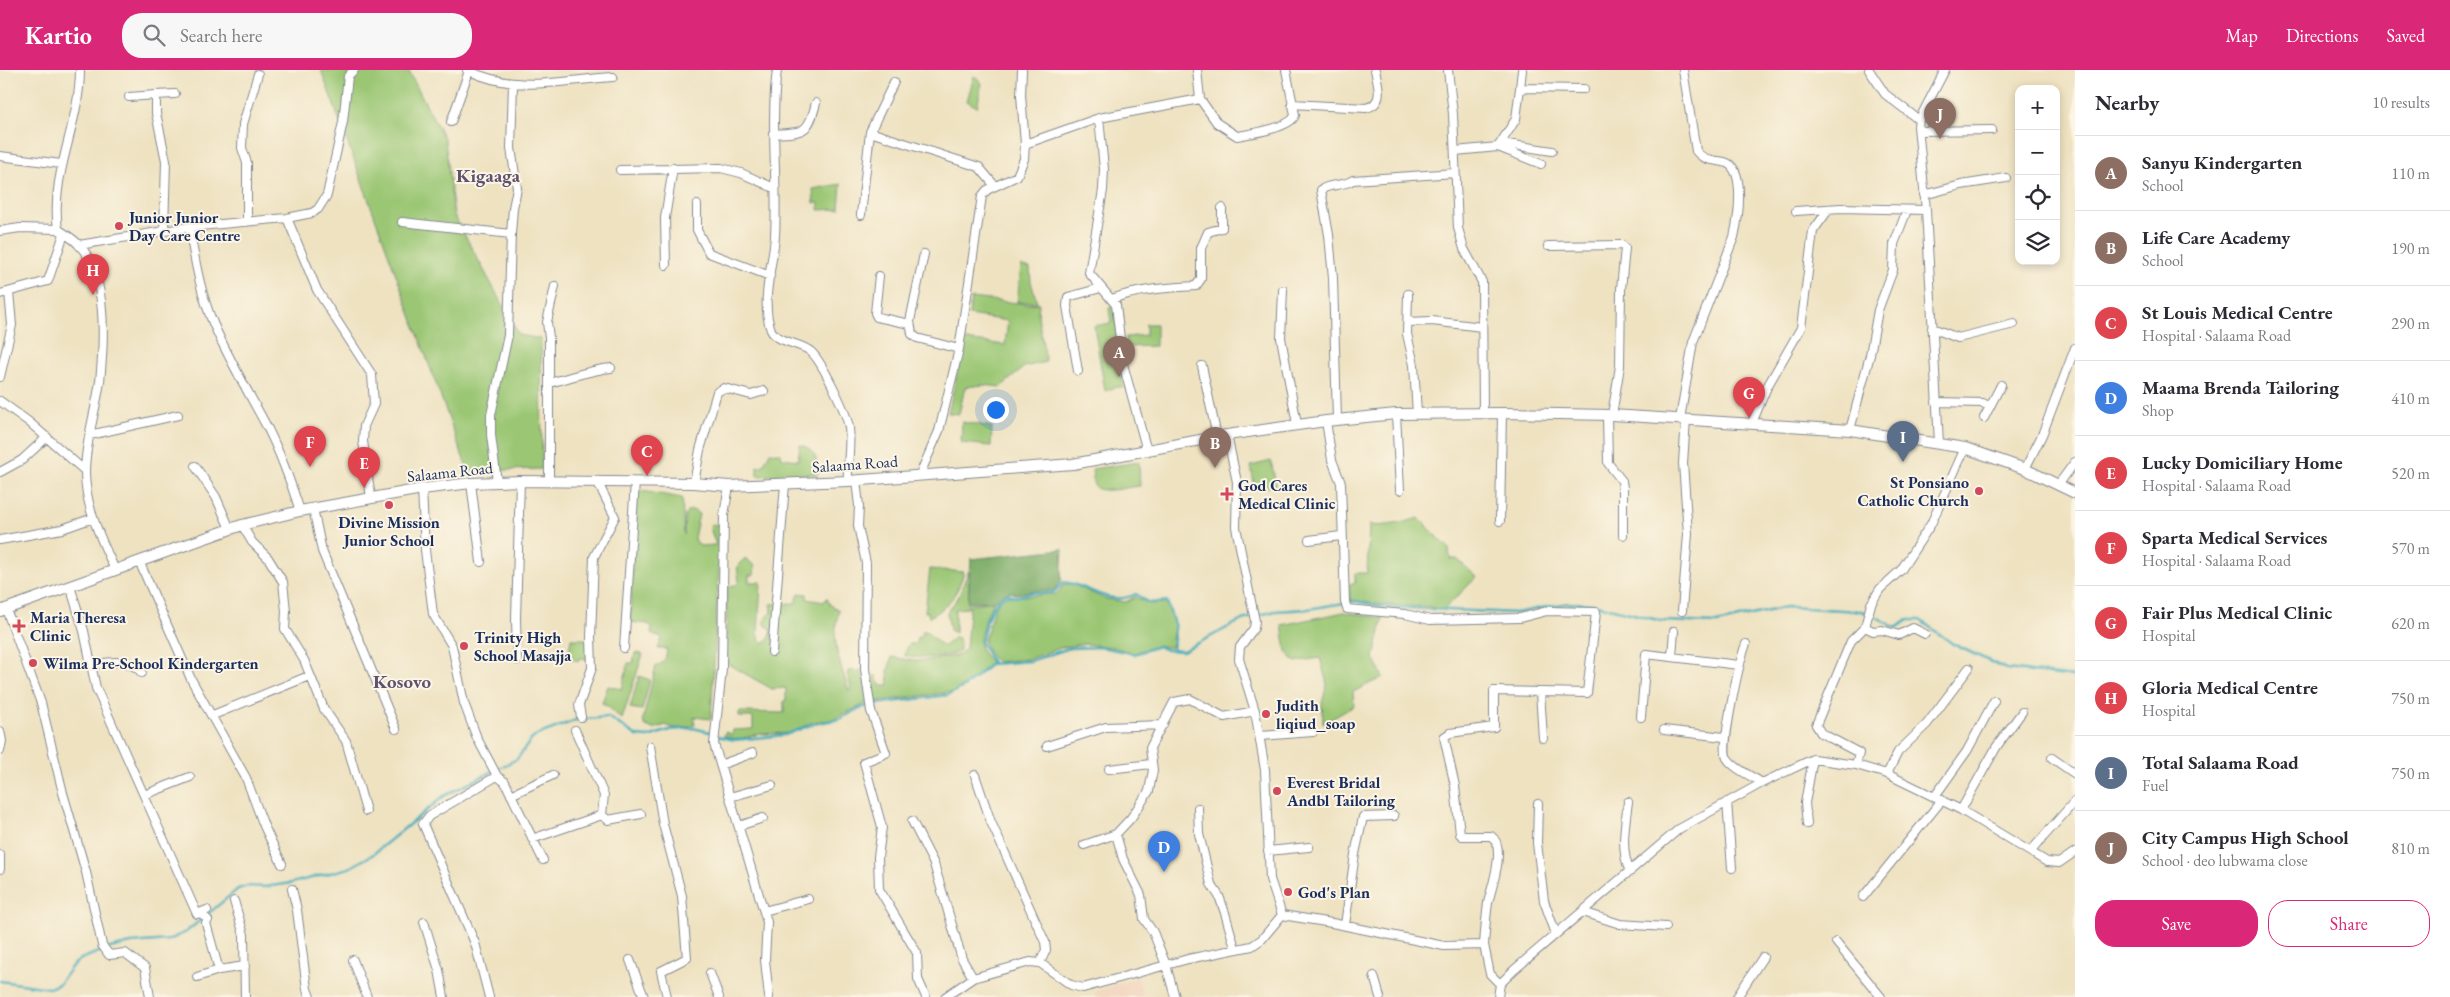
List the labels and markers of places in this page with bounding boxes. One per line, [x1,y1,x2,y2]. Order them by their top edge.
pin: J [1924,98,1956,139]
place label: Junior Junior Day Care Centre [127,207,241,246]
marker: Junior Junior Day Care Centre [113,220,125,232]
pin: H [77,254,109,295]
pin: A [1103,336,1135,377]
pin: G [1733,377,1765,418]
pin: I [1887,421,1919,462]
pin: F [294,426,326,467]
pin: B [1199,427,1231,468]
pin: C [631,435,663,476]
pin: E [348,447,380,488]
place label: St Ponsiano Catholic Church [1858,472,1969,511]
place label: God Cares Medical Clinic [1238,475,1336,514]
marker: St Ponsiano Catholic Church [1973,485,1985,497]
marker: God Cares Medical Clinic [1220,487,1234,501]
marker: Divine Mission Junior School [383,499,395,511]
place label: Divine Mission Junior School [338,512,440,551]
place label: Maria Theresa Clinic [30,607,127,646]
marker: Maria Theresa Clinic [12,619,26,633]
place label: Trinity High School Masajja [474,627,572,666]
marker: Trinity High School Masajja [458,640,470,652]
place label: Wilma Pre-School Kindergarten [43,653,259,674]
marker: Wilma Pre-School Kindergarten [27,657,39,669]
place label: Judith liqiud_soap [1274,695,1355,734]
marker: Judith liqiud_soap [1260,708,1272,720]
place label: Everest Bridal Andbl Tailoring [1286,772,1396,811]
marker: Everest Bridal Andbl Tailoring [1271,785,1283,797]
pin: D [1148,831,1180,872]
place label: God's Plan [1298,882,1370,903]
marker: God's Plan [1282,886,1294,898]

